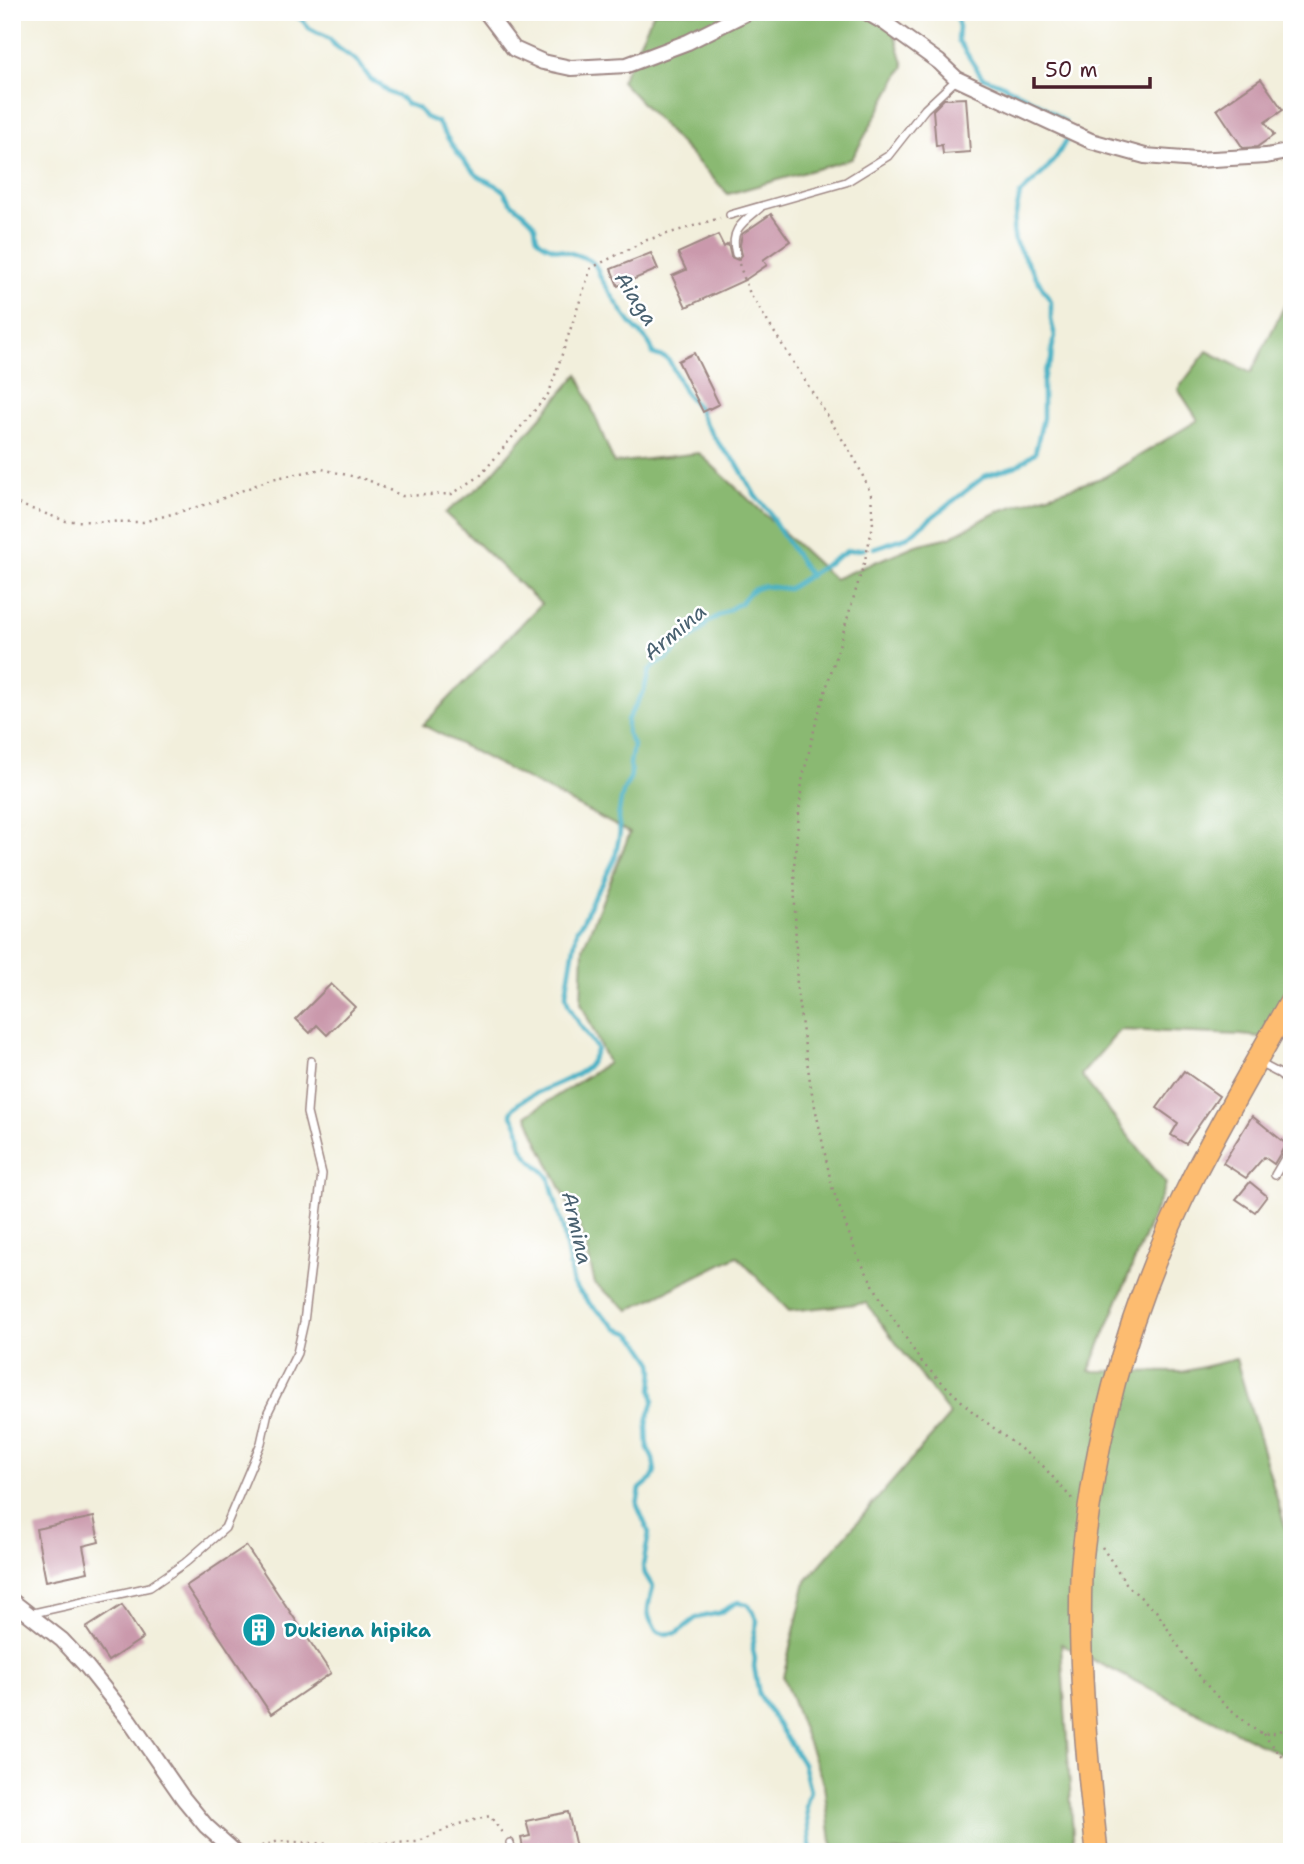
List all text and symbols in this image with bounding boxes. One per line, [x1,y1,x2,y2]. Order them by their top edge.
scale bar [1034,46,1150,90]
text: 50 m [1045,56,1098,84]
water label: Aiaga [608,266,664,332]
water label: Armina [638,597,712,667]
water label: Armina [555,1189,599,1267]
building icon: Dukiena hipika [240,1611,278,1649]
place label: Dukiena hipika [284,1618,431,1643]

